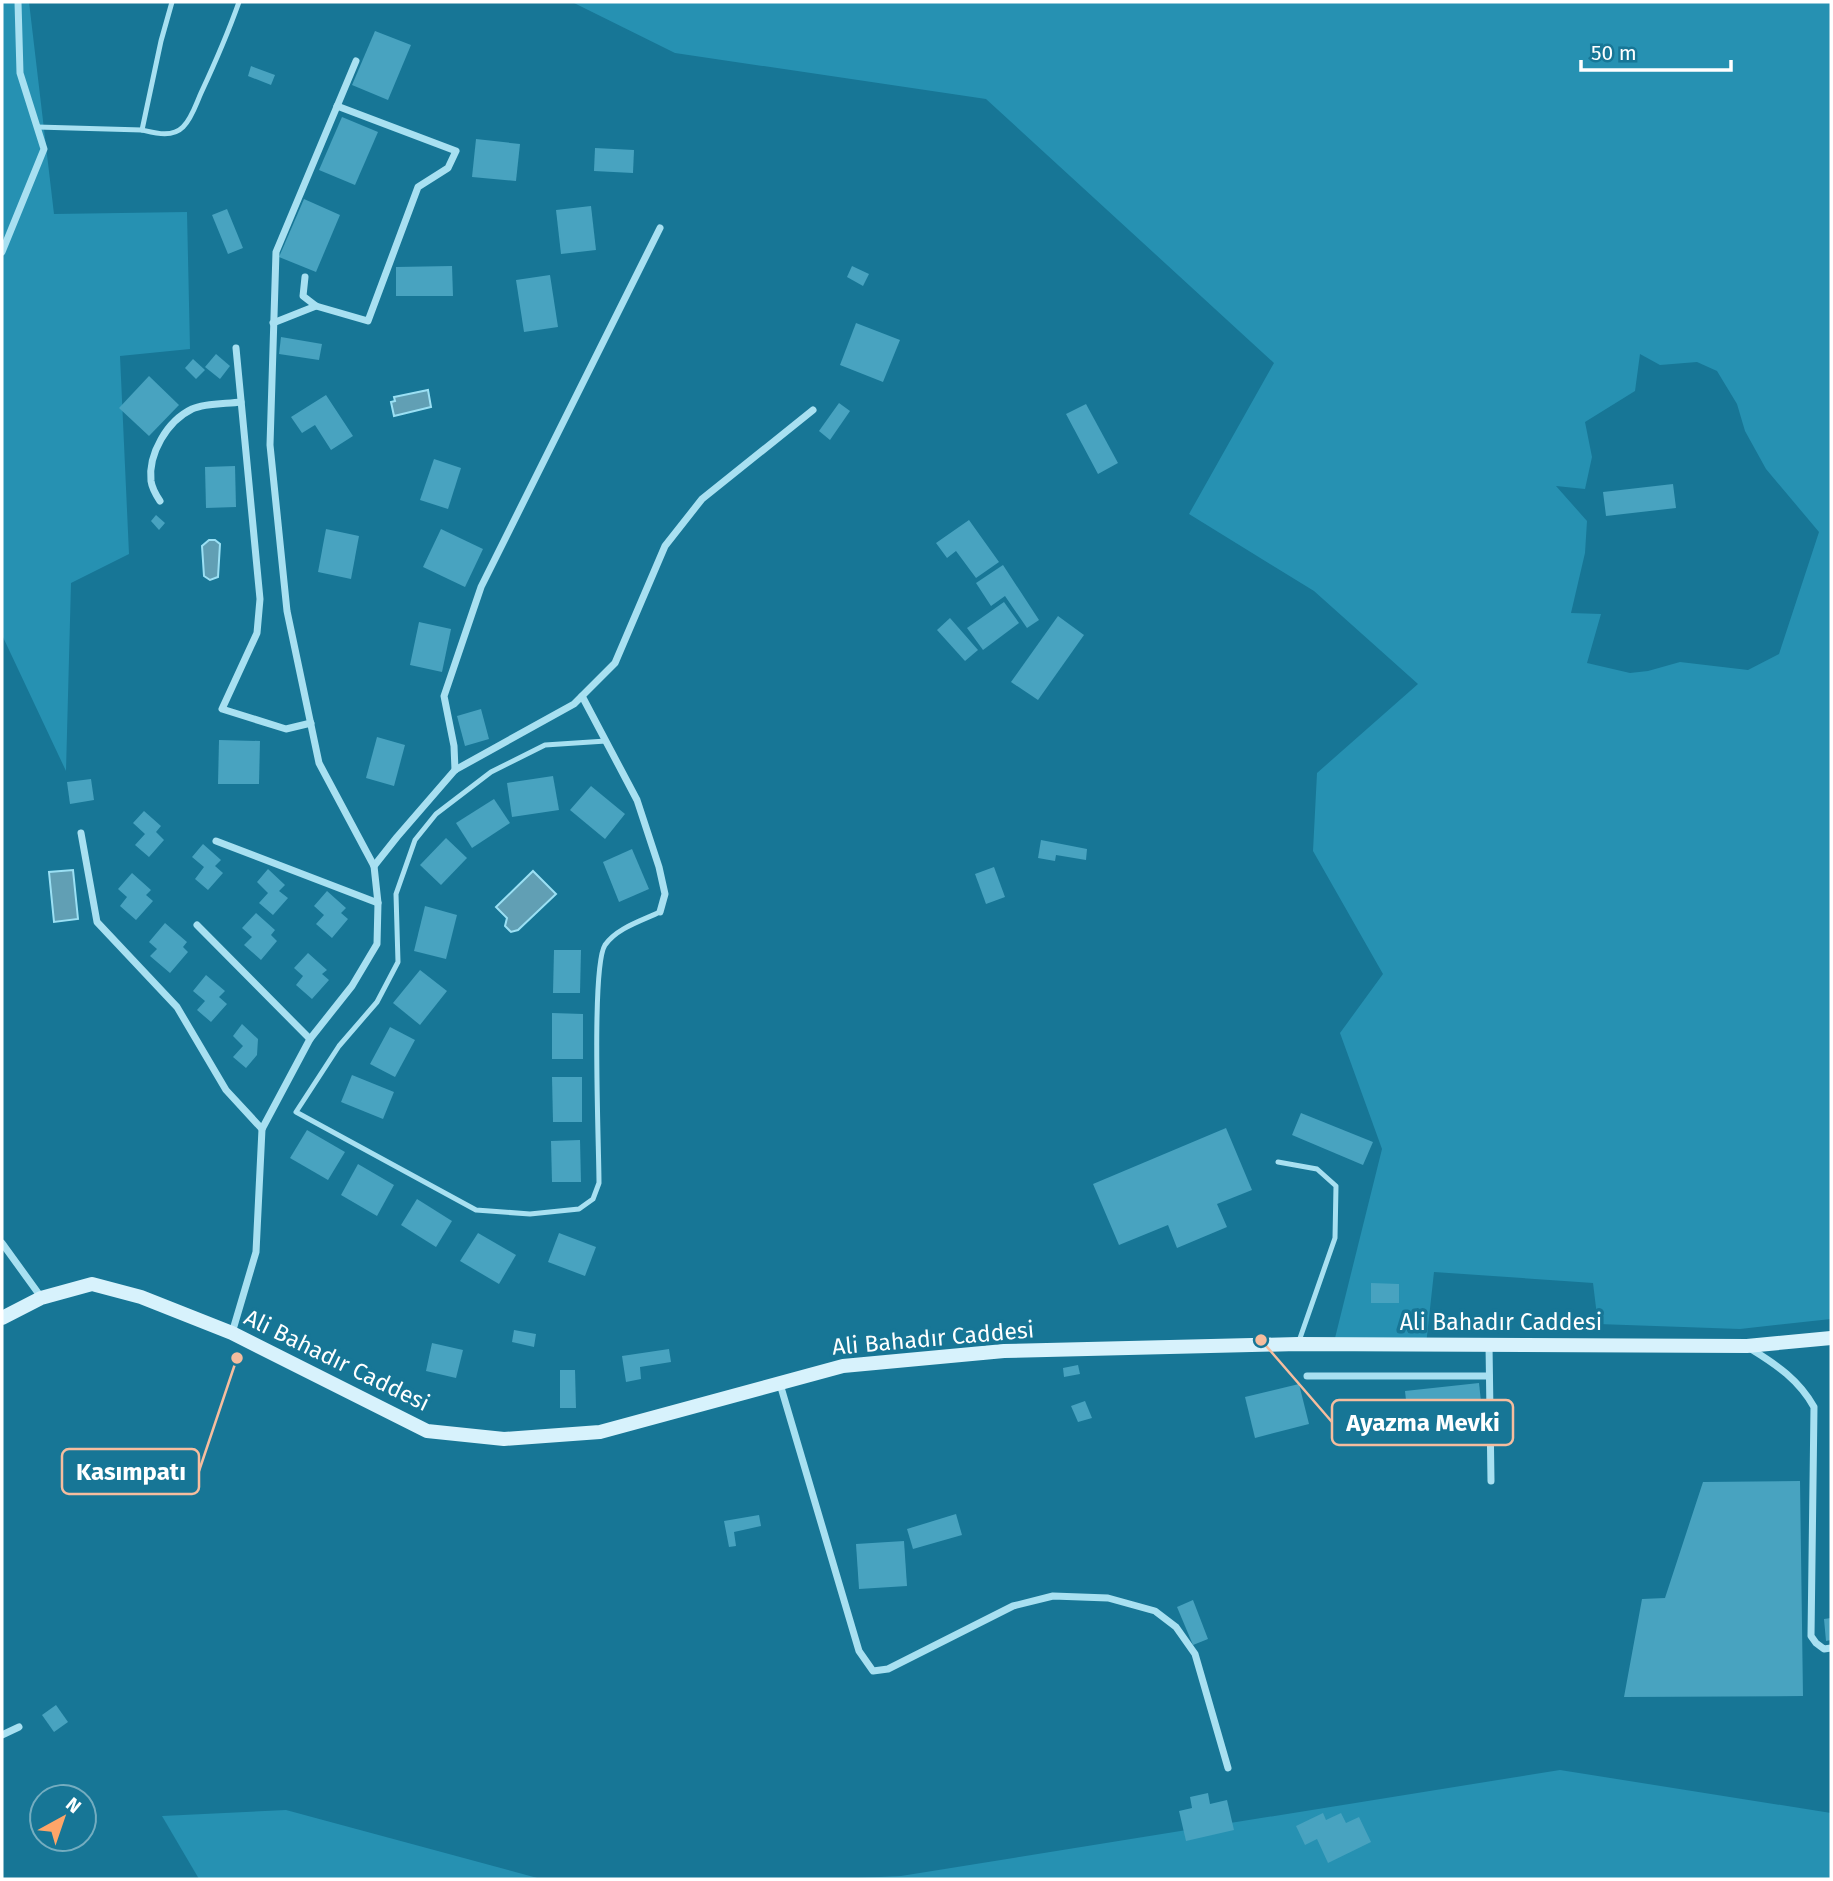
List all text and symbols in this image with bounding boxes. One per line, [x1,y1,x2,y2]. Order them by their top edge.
scale bar [1581,28,1731,72]
text: 50 m [1591,40,1637,66]
street label: Ali Bahadır Caddesi [240,1303,434,1417]
street label: Ali Bahadır Caddesi [1400,1308,1602,1336]
street label: Ali Bahadır Caddesi [831,1315,1035,1361]
callout: Ayazma Mevki [1332,1400,1513,1445]
text: Ayazma Mevki [1345,1409,1500,1437]
callout: Kasımpatı [62,1449,199,1494]
text: Kasımpatı [76,1458,186,1486]
north arrow [28,1783,98,1853]
text: N [61,1792,86,1818]

